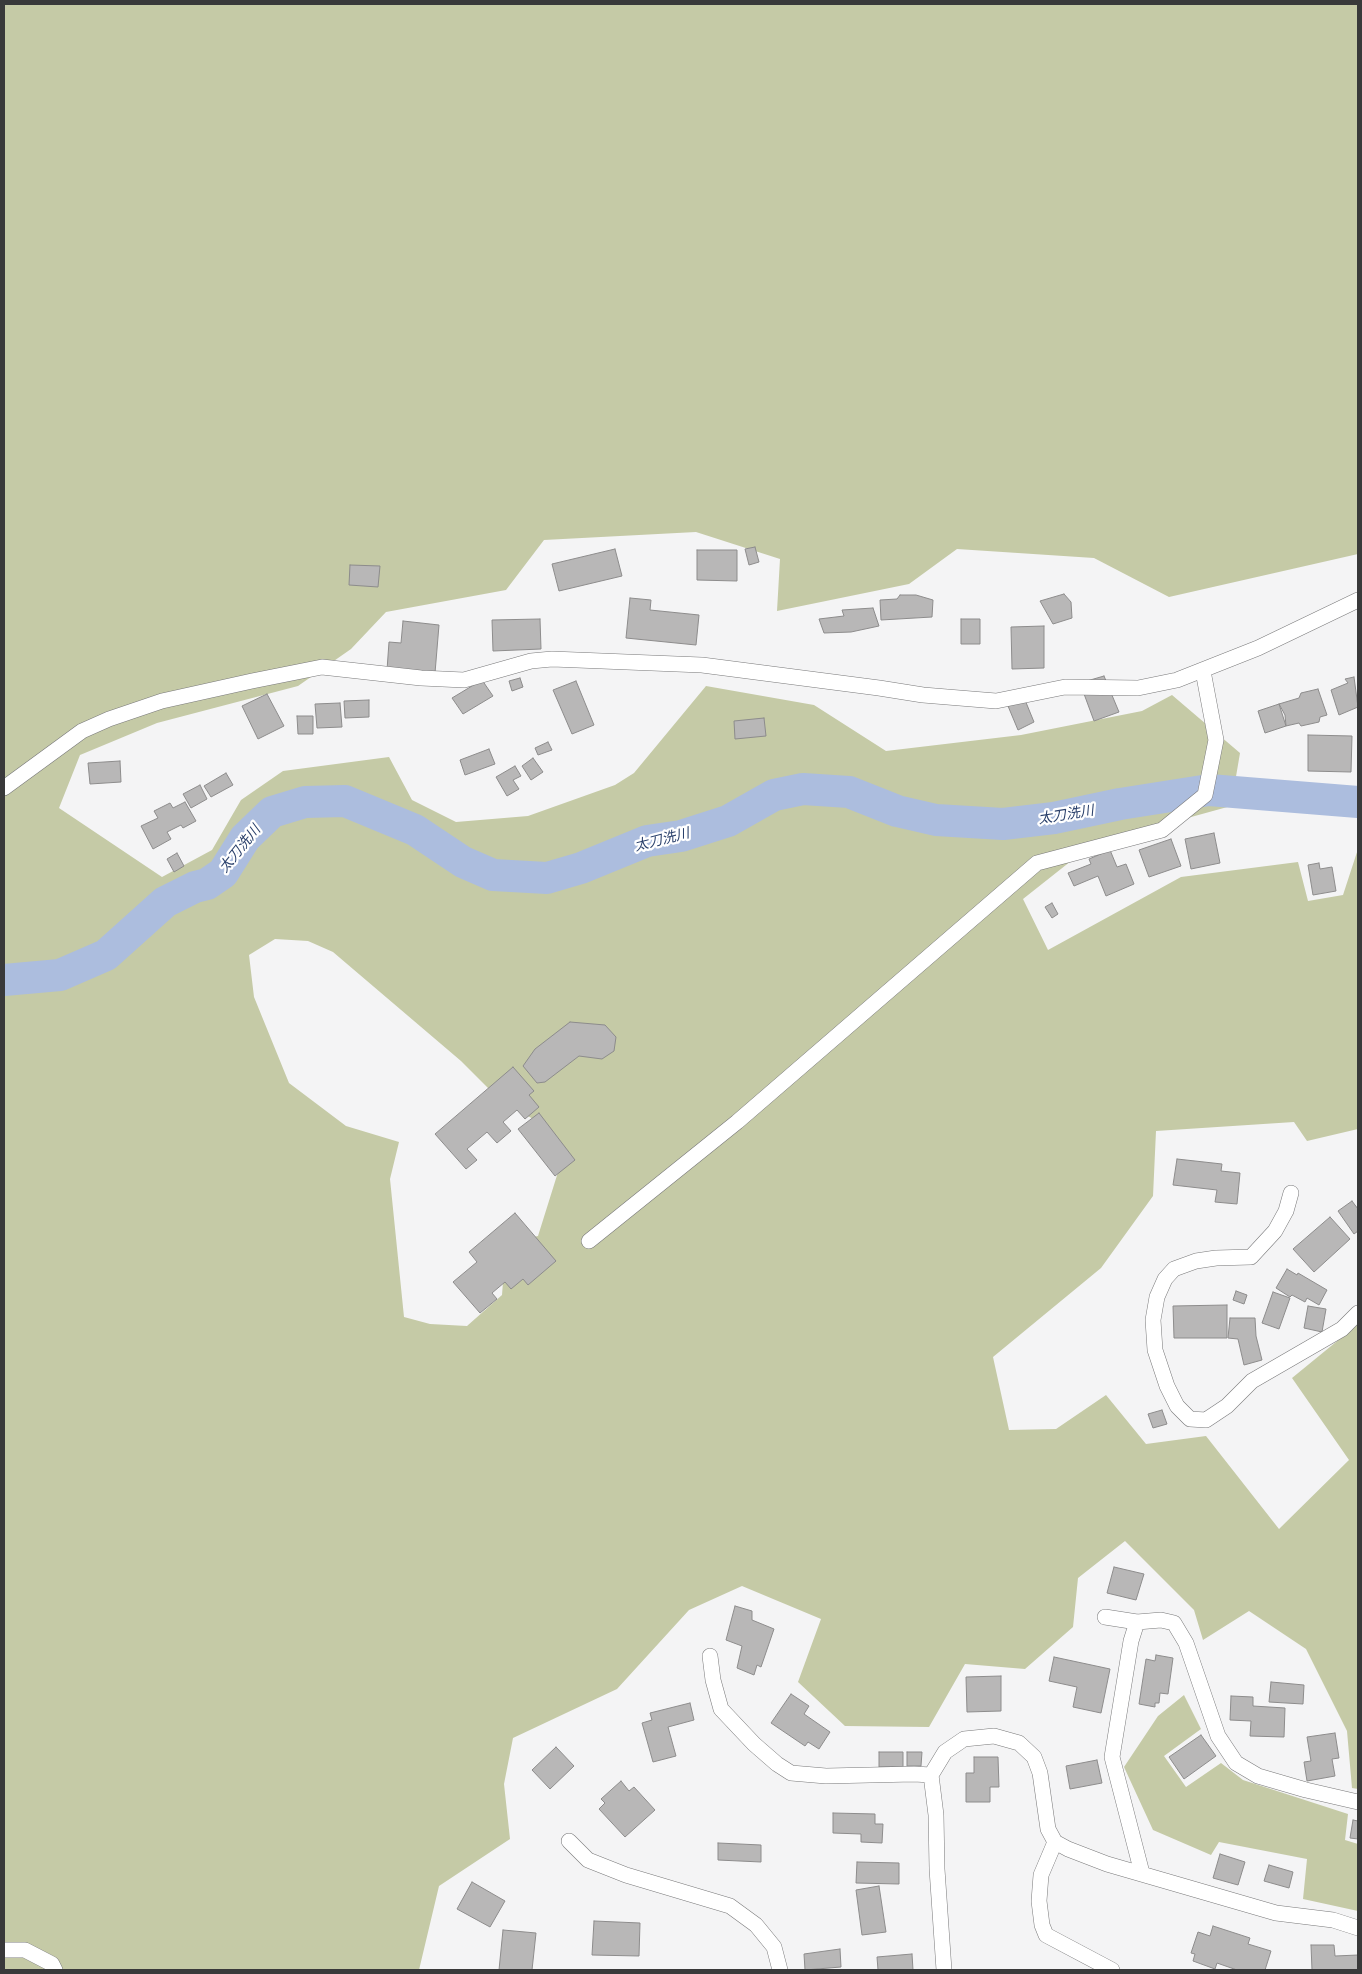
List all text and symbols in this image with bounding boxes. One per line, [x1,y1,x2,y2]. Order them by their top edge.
water label: 太刀洗川 [1037,802,1095,828]
water label: 太刀洗川 [216,822,264,876]
water label: 太刀洗川 [633,825,691,855]

